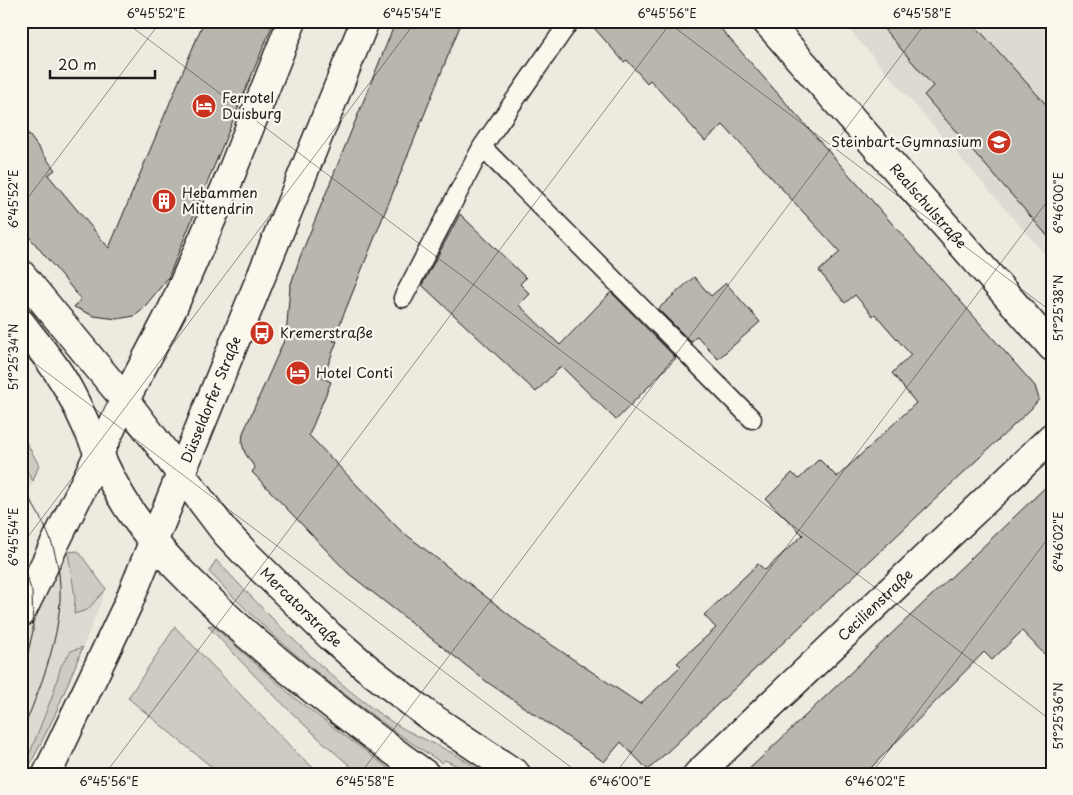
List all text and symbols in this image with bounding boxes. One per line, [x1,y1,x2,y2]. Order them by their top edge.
text: 6°45'52"E [126,4,186,22]
text: 6°45'54"E [382,4,442,22]
text: 6°45'56"E [637,4,697,22]
text: 6°45'58"E [893,4,951,22]
scale bar [50,48,155,80]
text: 20 m [58,52,97,75]
place label: Ferrotel Duisburg [222,87,281,124]
hotel icon: Ferrotel Duisburg [191,93,217,119]
school or university icon: Steinbart-Gymnasium [986,129,1012,155]
place label: Steinbart-Gymnasium [831,131,982,152]
street label: Realschulstraße [885,158,972,253]
text: 6°45'52"E [4,169,22,229]
text: 6°46'00"E [1049,172,1067,234]
place label: Hebammen Mittendrin [182,182,258,219]
building icon: Hebammen Mittendrin [151,188,177,214]
text: 51°25'38"N [1049,275,1067,341]
bus stop icon: Kremerstraße [249,320,275,346]
place label: Kremerstraße [280,322,373,343]
text: 51°25'34"N [4,323,22,391]
street label: Düsseldorfer Straße [175,333,246,466]
hotel icon: Hotel Conti [285,360,311,386]
place label: Hotel Conti [316,362,393,383]
text: 6°45'54"E [4,507,22,567]
text: 6°46'02"E [1049,511,1067,573]
street label: Mercatorstraße [255,562,347,652]
street label: Cecilienstraße [833,564,917,646]
text: 51°25'36"N [1049,682,1067,750]
text: 6°45'56"E [79,772,139,790]
text: 6°45'58"E [336,772,394,790]
text: 6°46'00"E [589,772,651,790]
text: 6°46'02"E [844,772,906,790]

